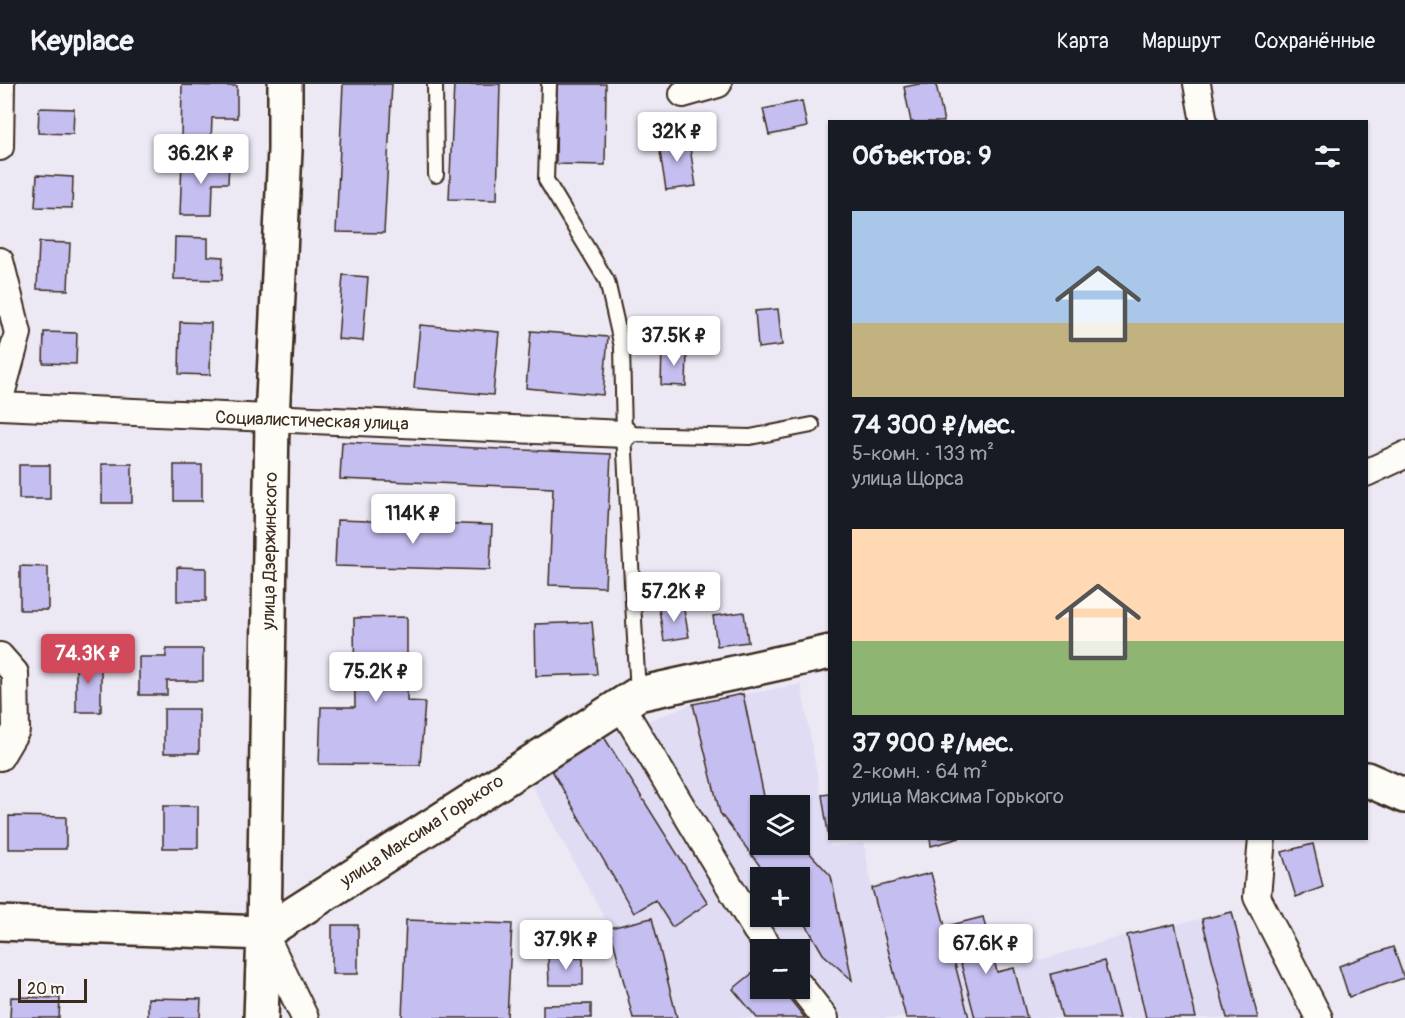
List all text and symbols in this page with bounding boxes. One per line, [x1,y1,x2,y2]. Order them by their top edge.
text: Keyplace [30,24,134,59]
text: Карта [1057,28,1109,55]
text: Маршрут [1142,28,1221,55]
text: Сохранённые [1254,28,1375,55]
pin: 32K ₽ [635,112,719,163]
text: 32K ₽ [652,119,702,144]
pin: 36.2K ₽ [146,134,256,185]
text: Объектов: 9 [852,140,992,172]
icon: filters [1311,140,1344,173]
text: 36.2K ₽ [168,141,234,166]
icon: home [1044,250,1152,358]
pin: 37.5K ₽ [619,316,729,367]
text: 37.5K ₽ [641,323,707,348]
street label: Социалистическая улица [215,406,409,436]
text: 74 300 ₽/мес. [852,409,1016,441]
text: 5-комн. · 133 m² [852,441,994,466]
text: улица Щорса [852,466,964,491]
street label: улица Дзержинского [257,471,283,631]
pin: 114K ₽ [364,494,462,545]
text: 114K ₽ [385,501,441,526]
icon: home [1044,568,1152,676]
pin: 57.2K ₽ [619,572,729,623]
text: 57.2K ₽ [641,579,707,604]
pin: 74.3K ₽ [33,634,143,685]
text: 74.3K ₽ [55,641,121,666]
pin: 75.2K ₽ [321,652,431,703]
text: 75.2K ₽ [343,659,409,684]
text: 37 900 ₽/мес. [852,727,1014,759]
text: 2-комн. · 64 m² [852,759,988,784]
street label: улица Максима Горького [335,769,508,893]
text: улица Максима Горького [852,784,1064,809]
map controls [750,795,810,999]
button: layers [750,795,810,855]
button: + [750,867,810,927]
pin: 37.9K ₽ [511,920,621,971]
pin: 67.6K ₽ [931,924,1041,975]
text: 37.9K ₽ [534,927,598,952]
text: 67.6K ₽ [953,931,1019,956]
button: − [750,939,810,999]
scale bar [18,976,87,1004]
text: 20 m [27,979,65,999]

